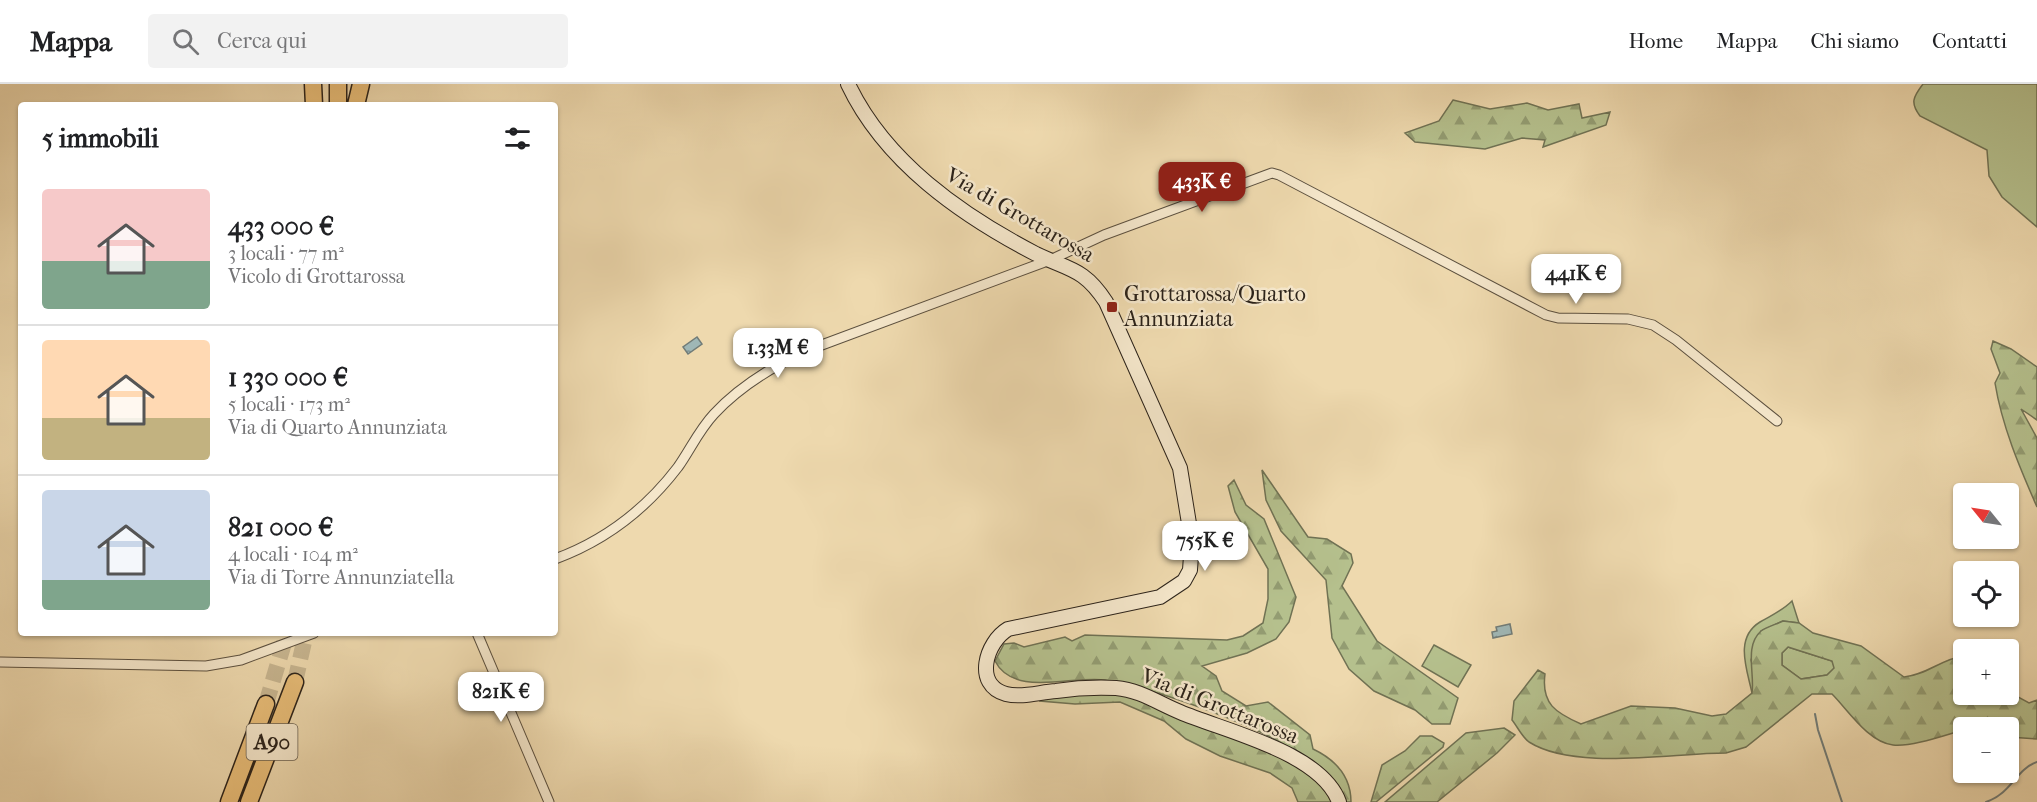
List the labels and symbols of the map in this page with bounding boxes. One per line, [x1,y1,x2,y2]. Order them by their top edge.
street label: Via di Grottarossa [940,161,1100,269]
pin: 433K € [1153,162,1251,213]
pin: 441K € [1527,254,1625,305]
place label: Grottarossa/Quarto Annunziata [1123,281,1306,332]
marker: Grottarossa/Quarto Annunziata [1105,300,1119,314]
pin: 1.33M € [723,328,833,379]
north arrow [1953,483,2019,549]
pin: 755K € [1156,521,1254,572]
street label: Via di Grottarossa [1137,662,1303,750]
pin: 821K € [452,672,550,723]
road number: A90 [246,724,298,760]

